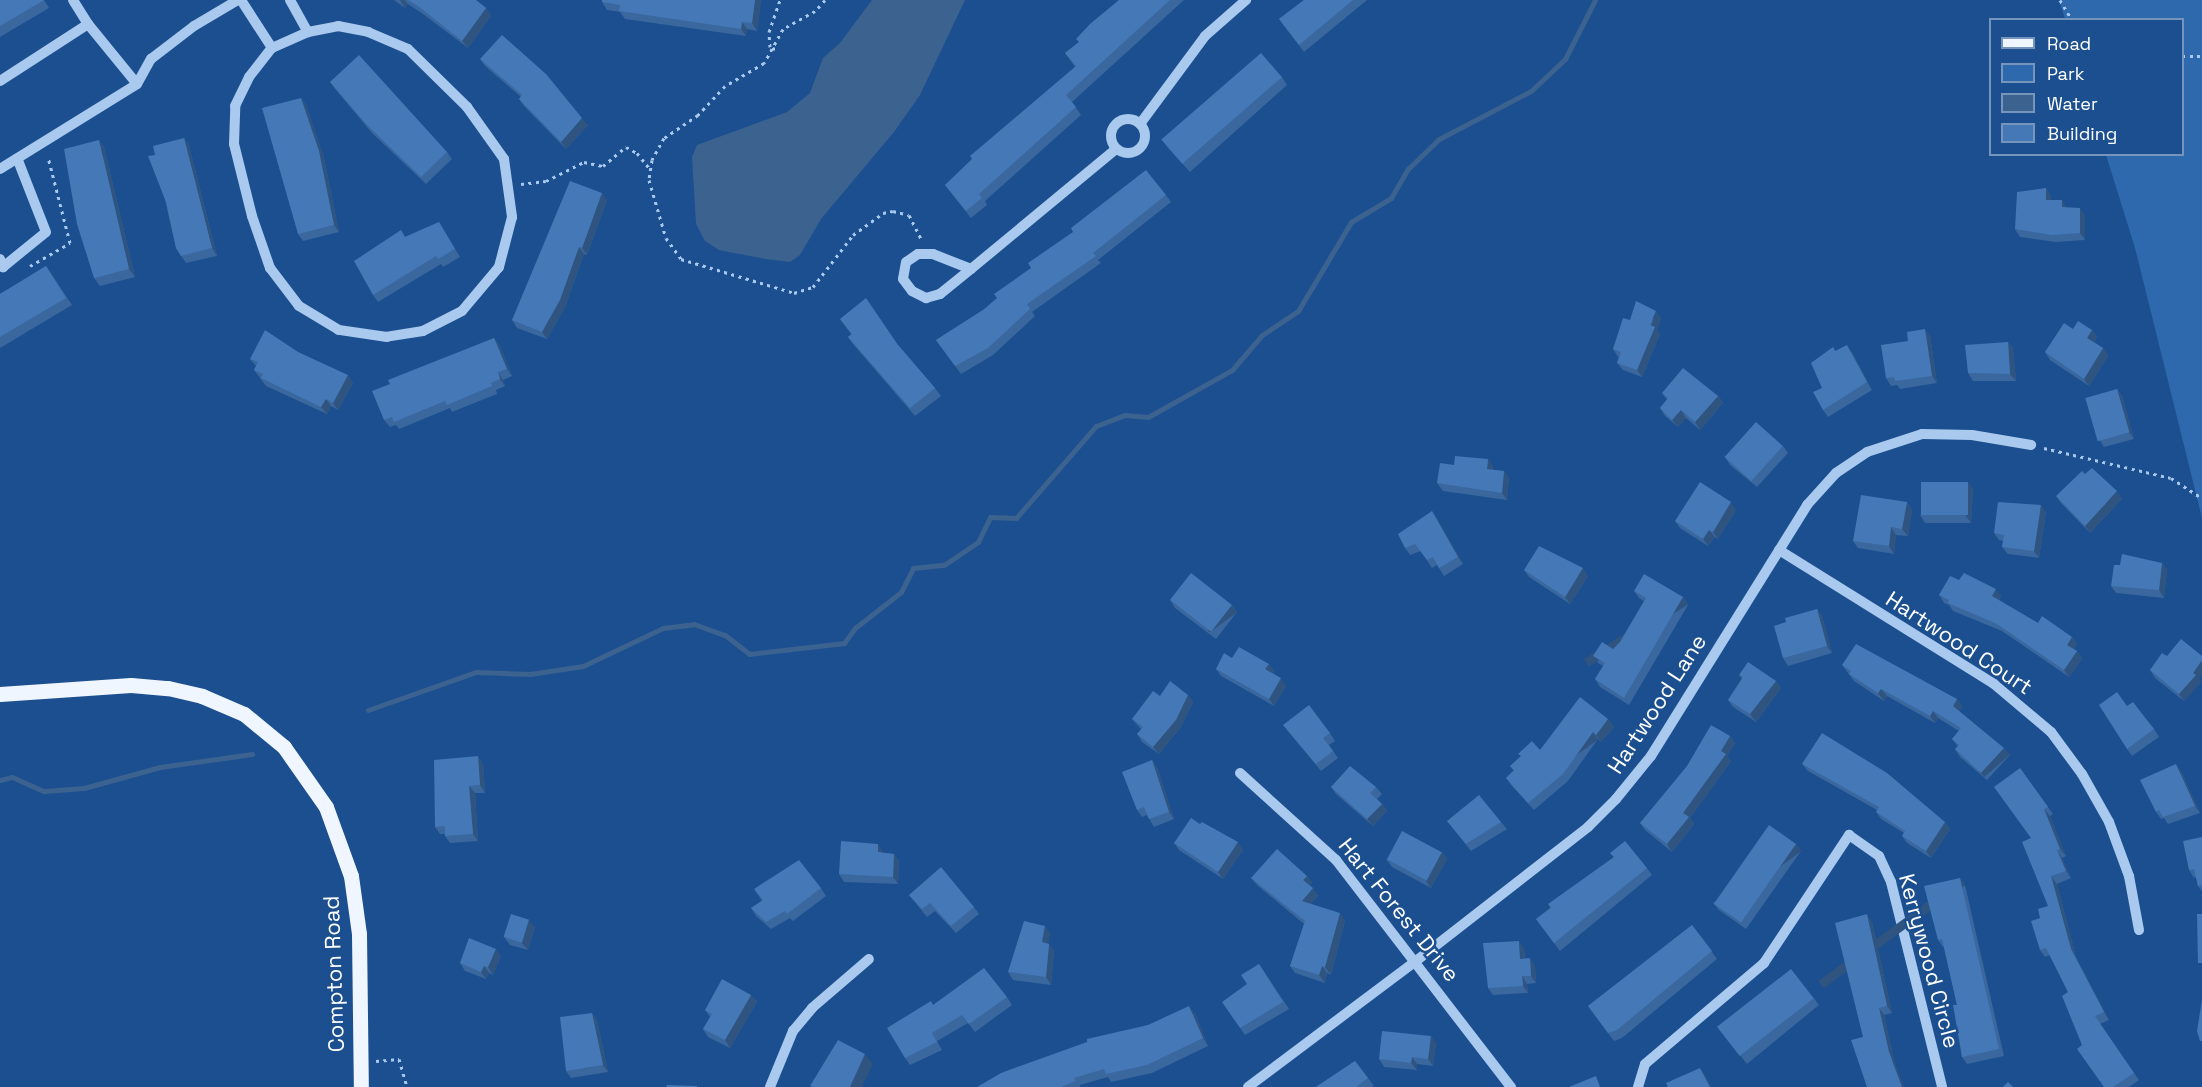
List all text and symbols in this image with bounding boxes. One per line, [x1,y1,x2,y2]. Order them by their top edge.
legend [1989,18,2184,156]
text: Road [2047,32,2091,55]
text: Park [2047,62,2084,85]
text: Water [2047,92,2098,115]
text: Building [2047,122,2117,145]
street label: Hartwood Court [1881,586,2037,700]
street label: Hartwood Lane [1602,629,1712,779]
street label: Hart Forest Drive [1333,833,1465,987]
street label: Kerrywood Circle [1893,871,1965,1051]
street label: Compton Road [318,895,350,1053]

